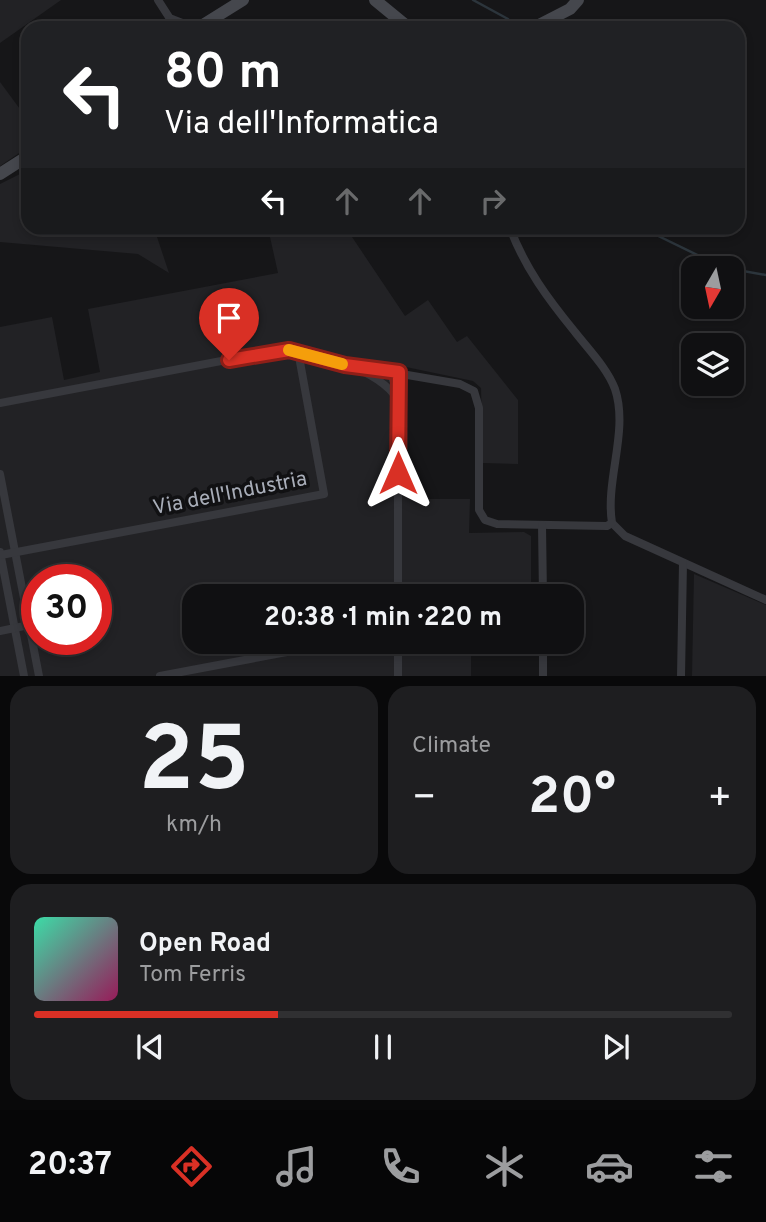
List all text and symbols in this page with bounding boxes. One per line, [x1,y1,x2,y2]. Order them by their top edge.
text: 80 m [164,44,281,106]
icon: left [49,49,140,140]
text: Via dell'Informatica [164,105,439,145]
icon: left [255,182,293,220]
icon: ahead [328,182,366,220]
icon: ahead [401,182,439,220]
icon: right [474,182,512,220]
north arrow [681,256,744,318]
map controls [681,256,744,396]
pin [199,288,259,360]
icon: arrive [210,299,248,337]
button: layers [681,333,744,396]
position arrow [361,436,435,510]
street label: Via dell'Industria [151,466,309,522]
speed limit sign: 30 [21,564,112,655]
text: 20:38 · 1 min · 220 m [264,602,502,635]
text: 25 [138,708,250,823]
text: Climate [412,732,491,761]
text: 20° [528,766,616,832]
text: − [412,775,437,824]
text: + [707,775,732,824]
text: km/h [166,811,222,840]
text: Open Road [139,928,271,961]
text: Tom Ferris [139,961,246,990]
icon: previous [131,1028,169,1066]
icon: pause [364,1028,402,1066]
icon: next [597,1028,635,1066]
icon: directions [167,1142,216,1191]
icon: music [272,1142,321,1191]
icon: phone [376,1142,425,1191]
icon: climate [480,1142,529,1191]
icon: car [585,1142,634,1191]
icon: filters [689,1142,738,1191]
text: 20:37 [28,1146,112,1186]

